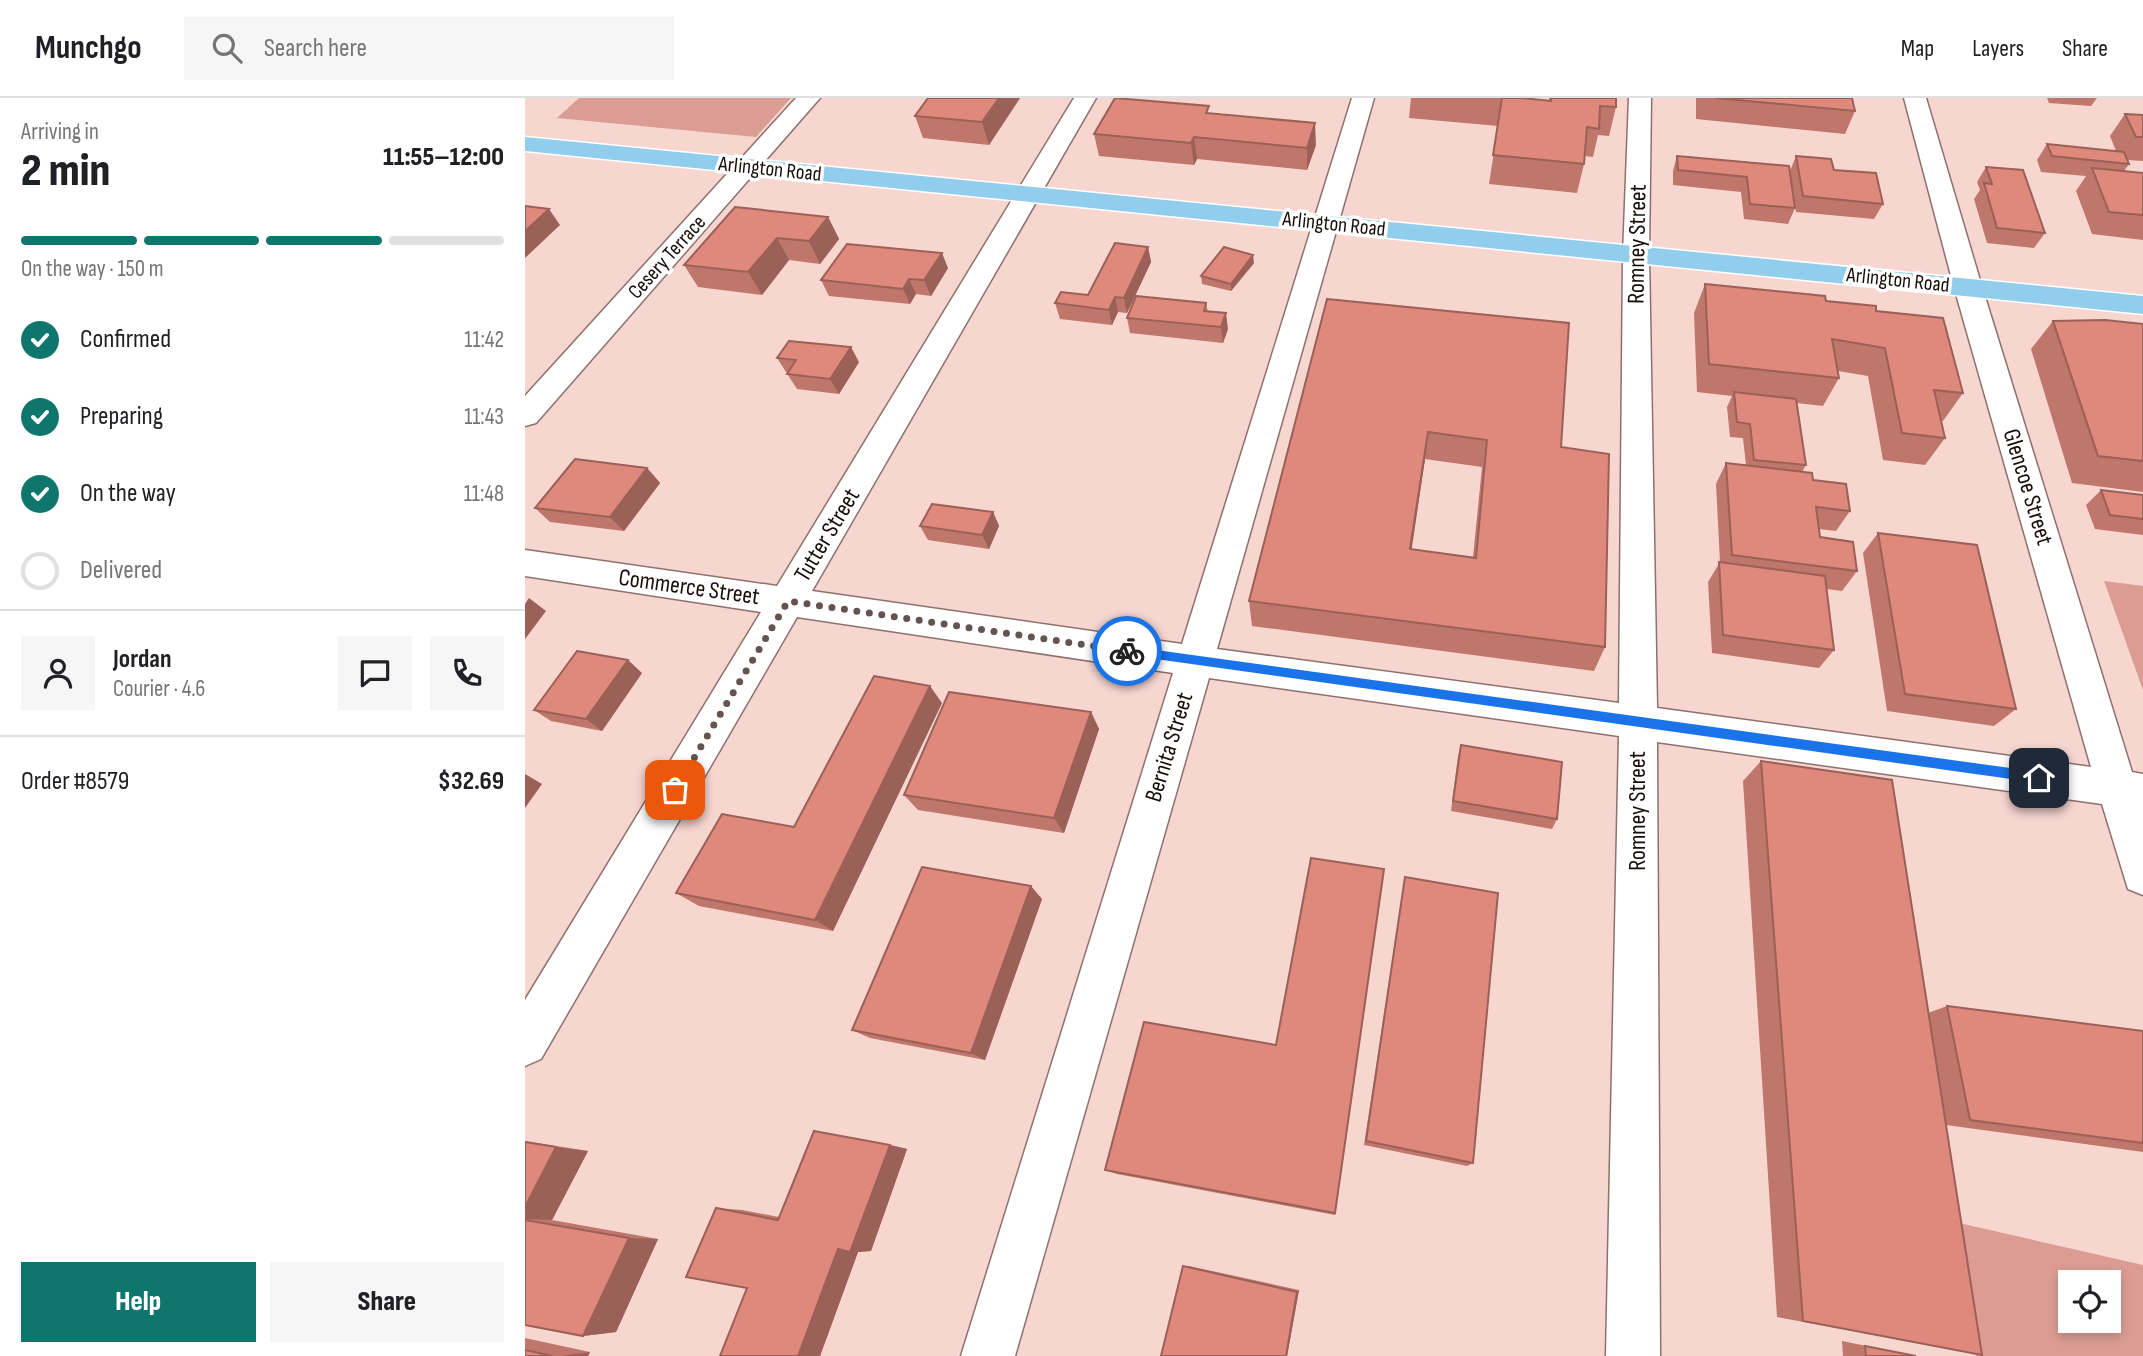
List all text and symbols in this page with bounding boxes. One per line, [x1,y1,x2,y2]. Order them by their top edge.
search box [184,17,674,80]
text: Munchgo [35,28,142,68]
icon: search [208,29,246,67]
text: Search here [264,33,367,64]
text: Map [1901,34,1934,63]
text: Layers [1972,34,2024,63]
text: Share [2062,34,2108,63]
text: Arriving in [21,118,99,146]
text: 11:55–12:00 [383,142,504,173]
text: 2 min [21,144,110,199]
street label: Arlington Road [716,151,823,187]
street label: Romney Street [1621,184,1653,304]
street label: Arlington Road [1280,206,1387,242]
street label: Cesery Terrace [623,210,711,304]
text: On the way · 150 m [21,255,164,283]
street label: Arlington Road [1844,262,1951,298]
icon: check [21,321,59,359]
text: Confirmed [80,324,171,355]
text: 11:42 [464,326,504,354]
icon: check [21,398,59,436]
text: Preparing [80,401,163,432]
text: 11:43 [464,403,504,431]
street label: Glencoe Street [1997,425,2059,549]
icon: check [21,475,59,513]
text: On the way [80,478,176,509]
text: 11:48 [464,480,504,508]
street label: Tutter Street [788,483,866,587]
text: Delivered [80,555,162,586]
street label: Commerce Street [617,563,761,611]
courier [1092,616,1162,686]
icon: bike [1108,632,1146,670]
button: person [21,636,95,710]
button: chat [338,636,412,710]
button: phone [430,636,504,710]
text: Jordan [113,644,171,675]
text: Courier · 4.6 [113,675,205,703]
street label: Bernita Street [1139,689,1199,805]
pin [2009,748,2069,808]
street label: Romney Street [1623,751,1652,871]
icon: home [2020,759,2058,797]
pin [645,760,705,820]
text: Order #8579 [21,766,129,797]
text: $32.69 [438,766,504,797]
icon: bag [656,771,694,809]
button: Help [21,1262,256,1342]
button: Share [270,1262,504,1342]
map controls [2058,1270,2121,1333]
button: locate [2058,1270,2121,1333]

